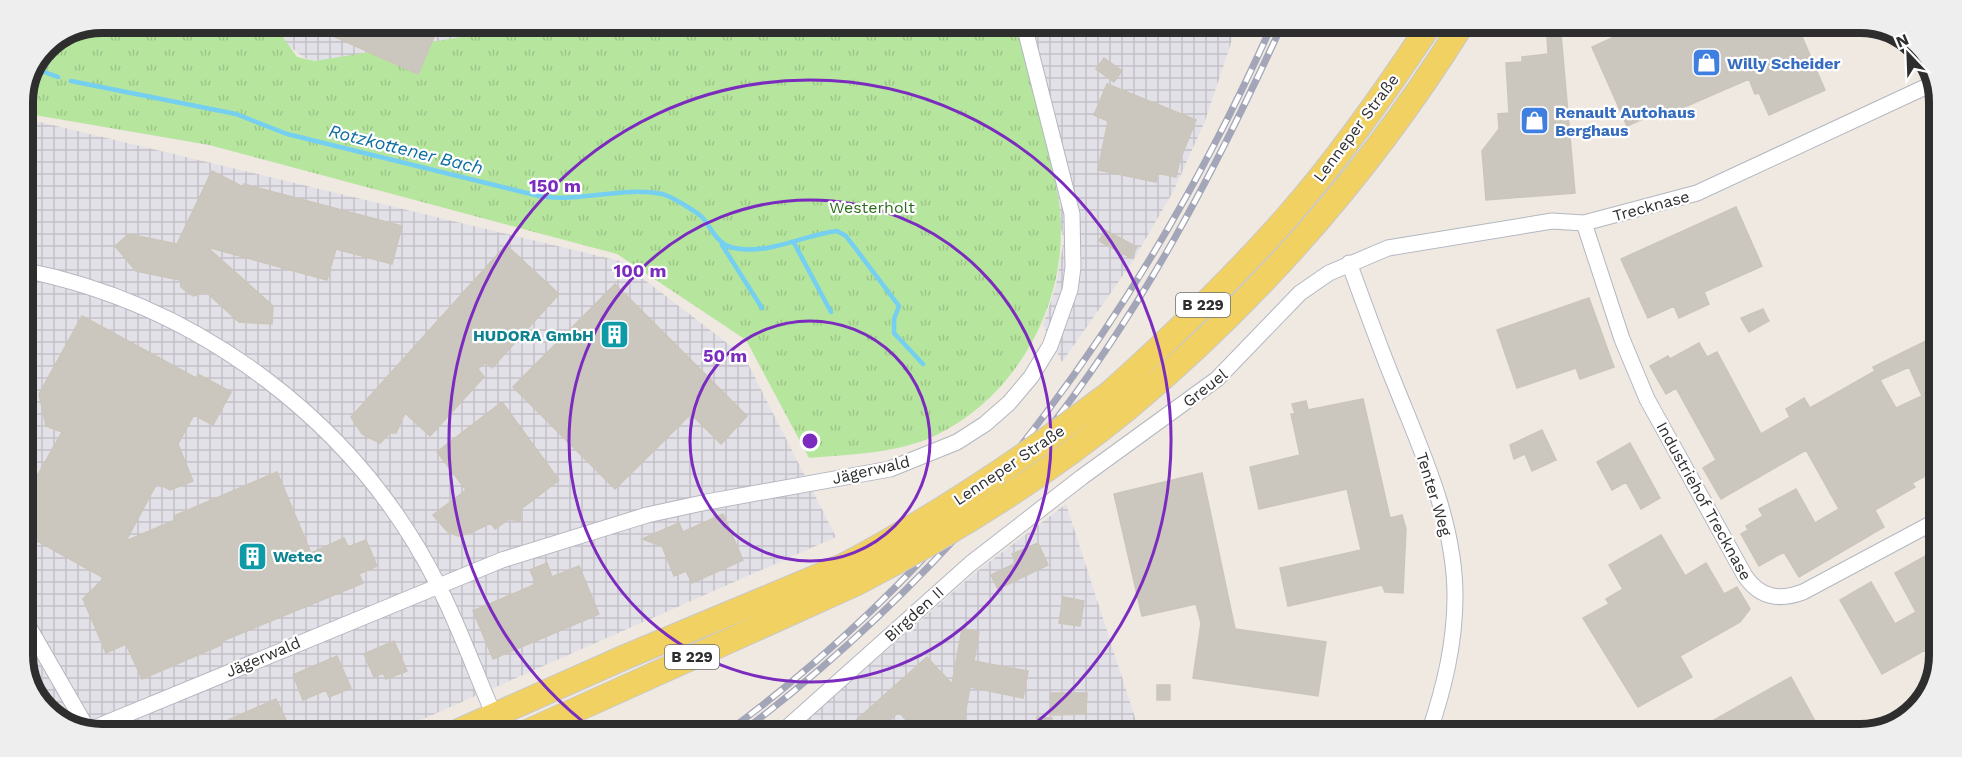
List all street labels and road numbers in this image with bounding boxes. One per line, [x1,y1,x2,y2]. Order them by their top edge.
street label: Lenneper Straße [1309,70,1403,186]
street label: Trecknase [1611,187,1691,225]
road number: B 229 [1176,293,1230,317]
street label: Greuel [1179,365,1231,411]
street label: Industriehof Trecknase [1652,418,1756,584]
street label: Lenneper Straße [950,421,1068,509]
street label: Tenter Weg [1412,450,1456,539]
street label: Jägerwald [830,452,912,488]
street label: Birgden II [880,582,948,646]
street label: Jägerwald [223,633,303,681]
road number: B 229 [665,645,719,669]

